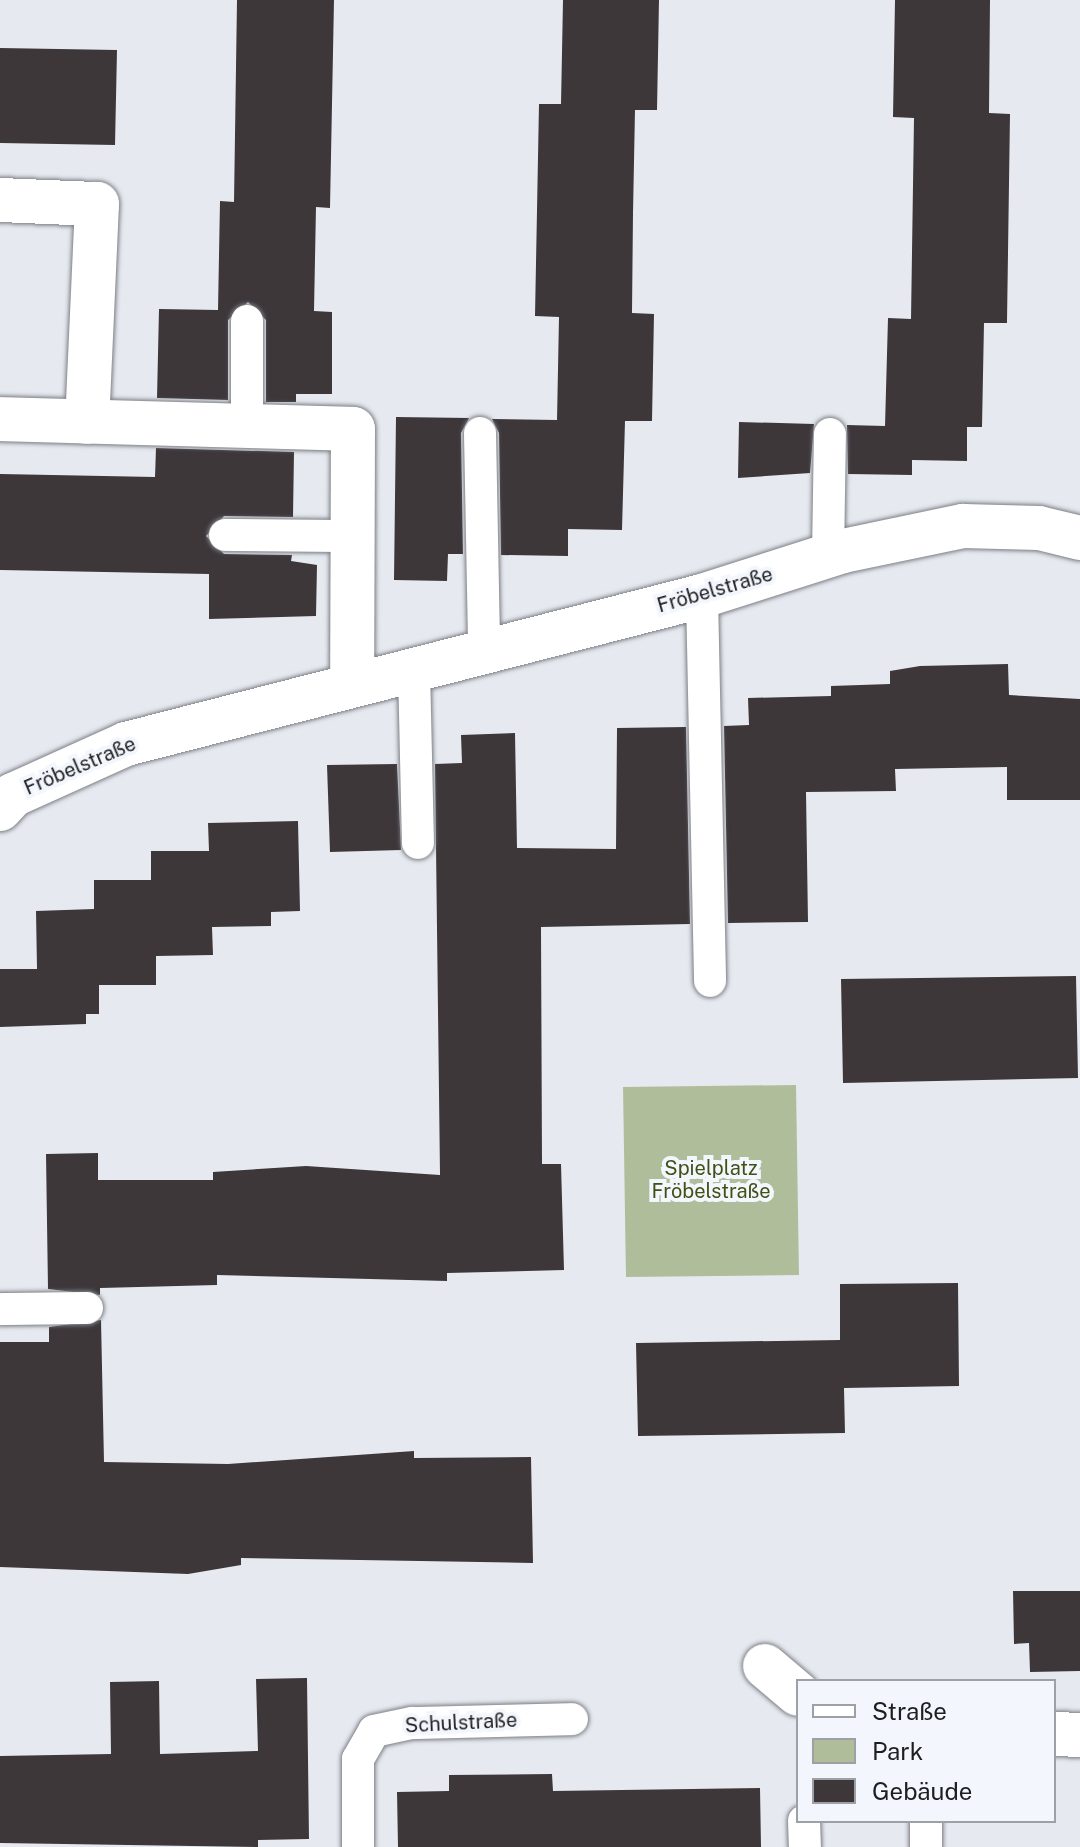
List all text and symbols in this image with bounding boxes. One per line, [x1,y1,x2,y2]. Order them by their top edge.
street label: Fröbelstraße [654,562,776,618]
street label: Fröbelstraße [20,732,140,800]
park label: Spielplatz Fröbelstraße [651,1157,771,1204]
legend [796,1679,1056,1823]
text: Straße [872,1697,947,1725]
street label: Schulstraße [404,1708,518,1738]
text: Park [872,1737,923,1765]
text: Gebäude [872,1777,972,1805]

